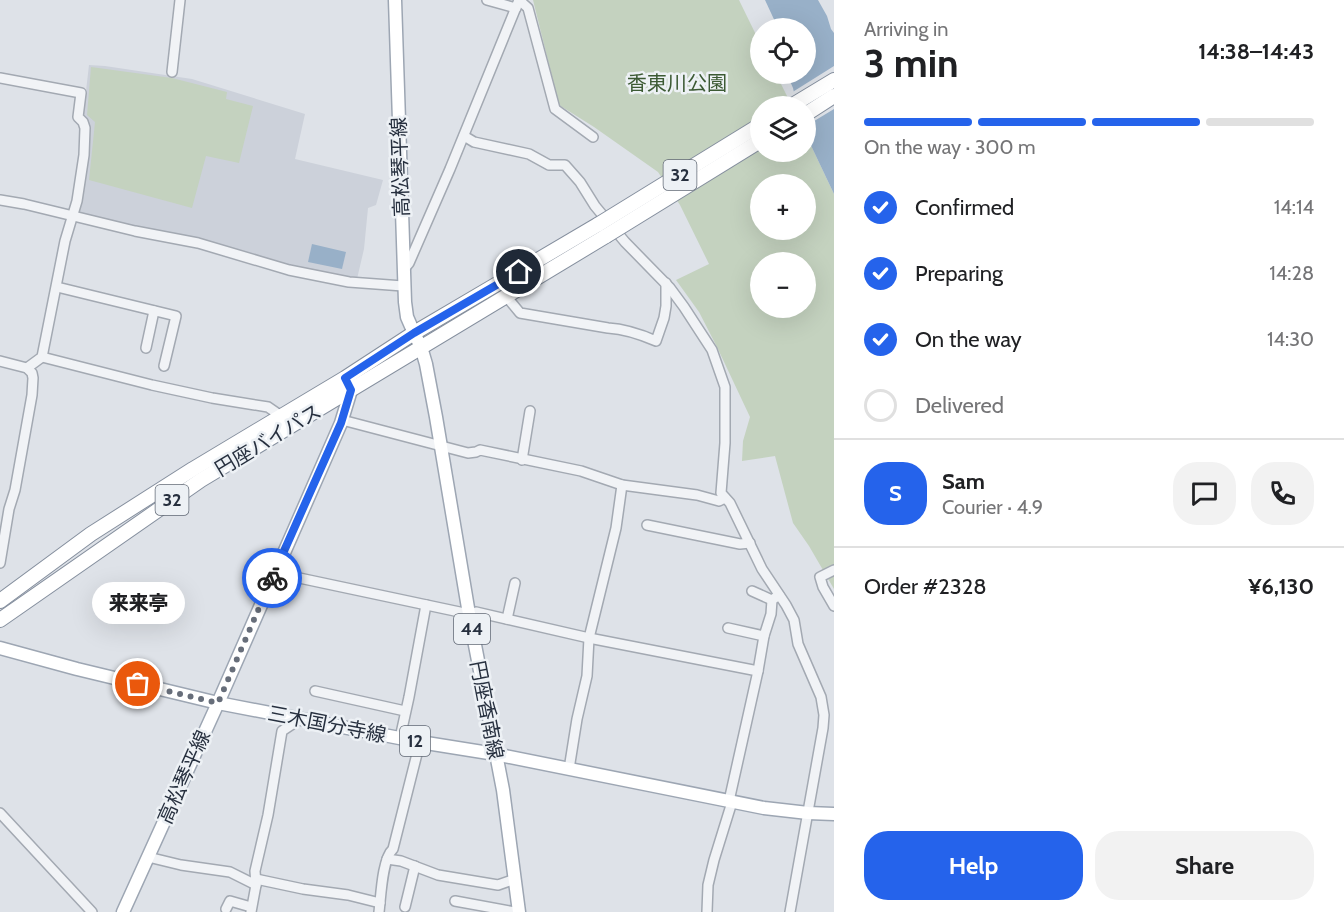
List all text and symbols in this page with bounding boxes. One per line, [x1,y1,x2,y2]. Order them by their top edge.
text: Arriving in [864,17,948,41]
map controls [750,18,816,318]
button: locate [750,18,816,84]
text: 14:38–14:43 [1198,38,1314,65]
text: 3 min [864,39,959,87]
park label: 香東川公園 [627,71,727,95]
button: layers [750,96,816,162]
street label: 高松琴平線 [386,117,414,217]
text: On the way · 300 m [864,135,1036,159]
road number: 32 [664,160,696,190]
button: + [750,174,816,240]
icon: check [864,191,897,224]
text: Confirmed [915,194,1014,221]
text: 14:14 [1274,195,1314,219]
pin [493,246,544,297]
button: − [750,252,816,318]
icon: home [502,255,535,288]
icon: check [864,257,897,290]
text: Preparing [915,260,1003,287]
text: 14:28 [1269,261,1314,285]
icon: check [864,323,897,356]
text: On the way [915,326,1022,353]
text: 14:30 [1267,327,1314,351]
text: Delivered [915,392,1004,419]
street label: 円座バイパス [211,399,325,481]
button: chat [1173,462,1236,525]
button: phone [1251,462,1314,525]
text: Sam [942,468,985,495]
text: S [889,480,902,507]
road number: 32 [156,485,188,515]
text: Courier · 4.9 [942,495,1043,519]
courier [242,548,302,608]
icon: bike [256,562,289,595]
text: Order #2328 [864,573,987,600]
text: ¥6,130 [1248,573,1314,600]
callout: 来来亭 [92,582,184,624]
text: 来来亭 [109,591,169,615]
road number: 44 [454,614,490,644]
pin [112,658,163,709]
street label: 円座香南線 [466,659,508,761]
icon: bag [121,667,154,700]
street label: 三木国分寺線 [266,701,388,747]
street label: 高松琴平線 [153,726,215,828]
road number: 12 [400,726,430,756]
button: Help [864,831,1083,900]
button: Share [1095,831,1314,900]

